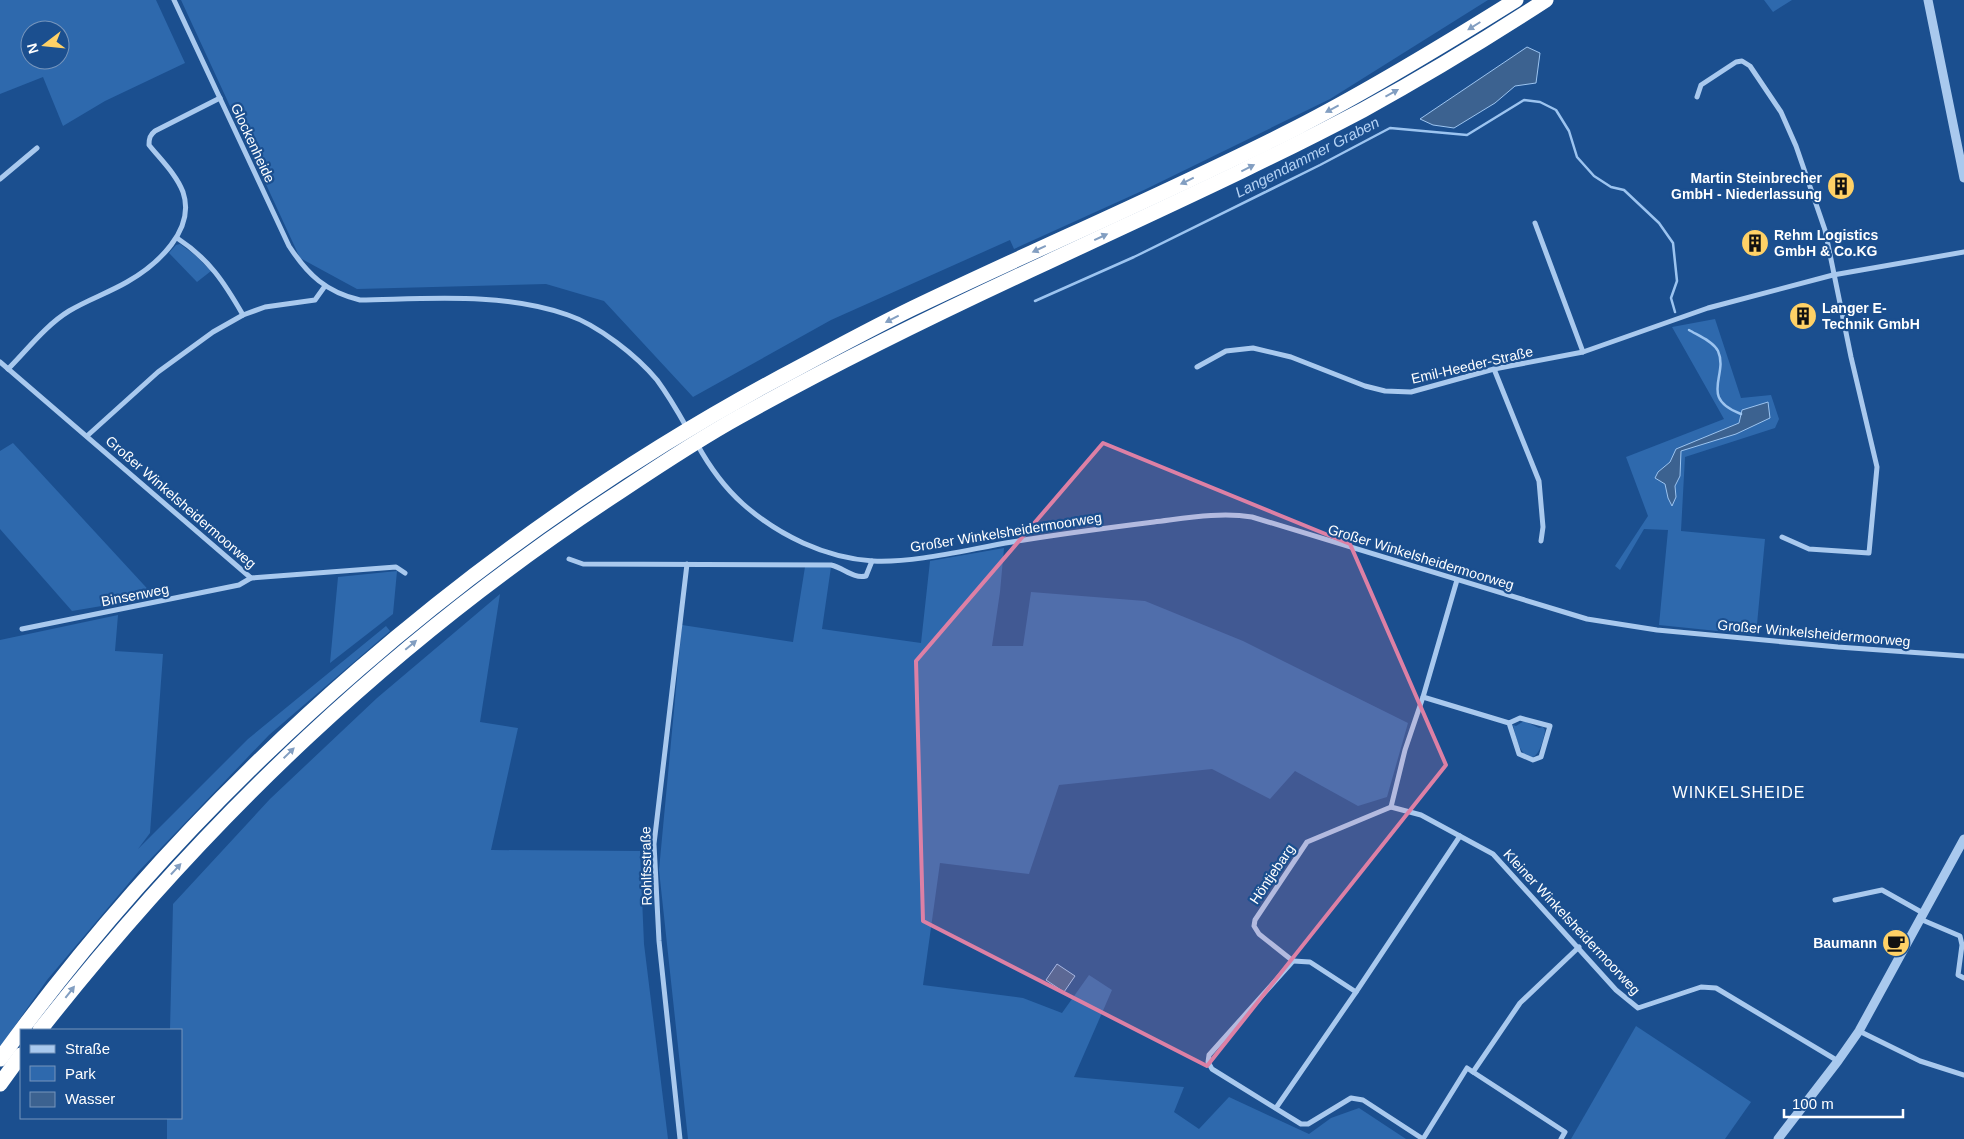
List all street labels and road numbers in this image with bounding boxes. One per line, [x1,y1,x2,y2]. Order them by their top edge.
street label: Glockenheide [228,101,278,185]
street label: Emil-Heeder-Straße [1410,343,1535,387]
street label: Großer Winkelsheidermoorweg [103,432,259,572]
street label: Großer Winkelsheidermoorweg [909,509,1103,555]
street label: Großer Winkelsheidermoorweg [1326,521,1516,593]
street label: Binsenweg [100,581,170,609]
street label: Großer Winkelsheidermoorweg [1717,617,1911,649]
street label: Rohlfsstraße [637,826,655,906]
street label: Höntjebarg [1246,841,1298,907]
street label: Kleiner Winkelsheidermoorweg [1500,846,1644,998]

